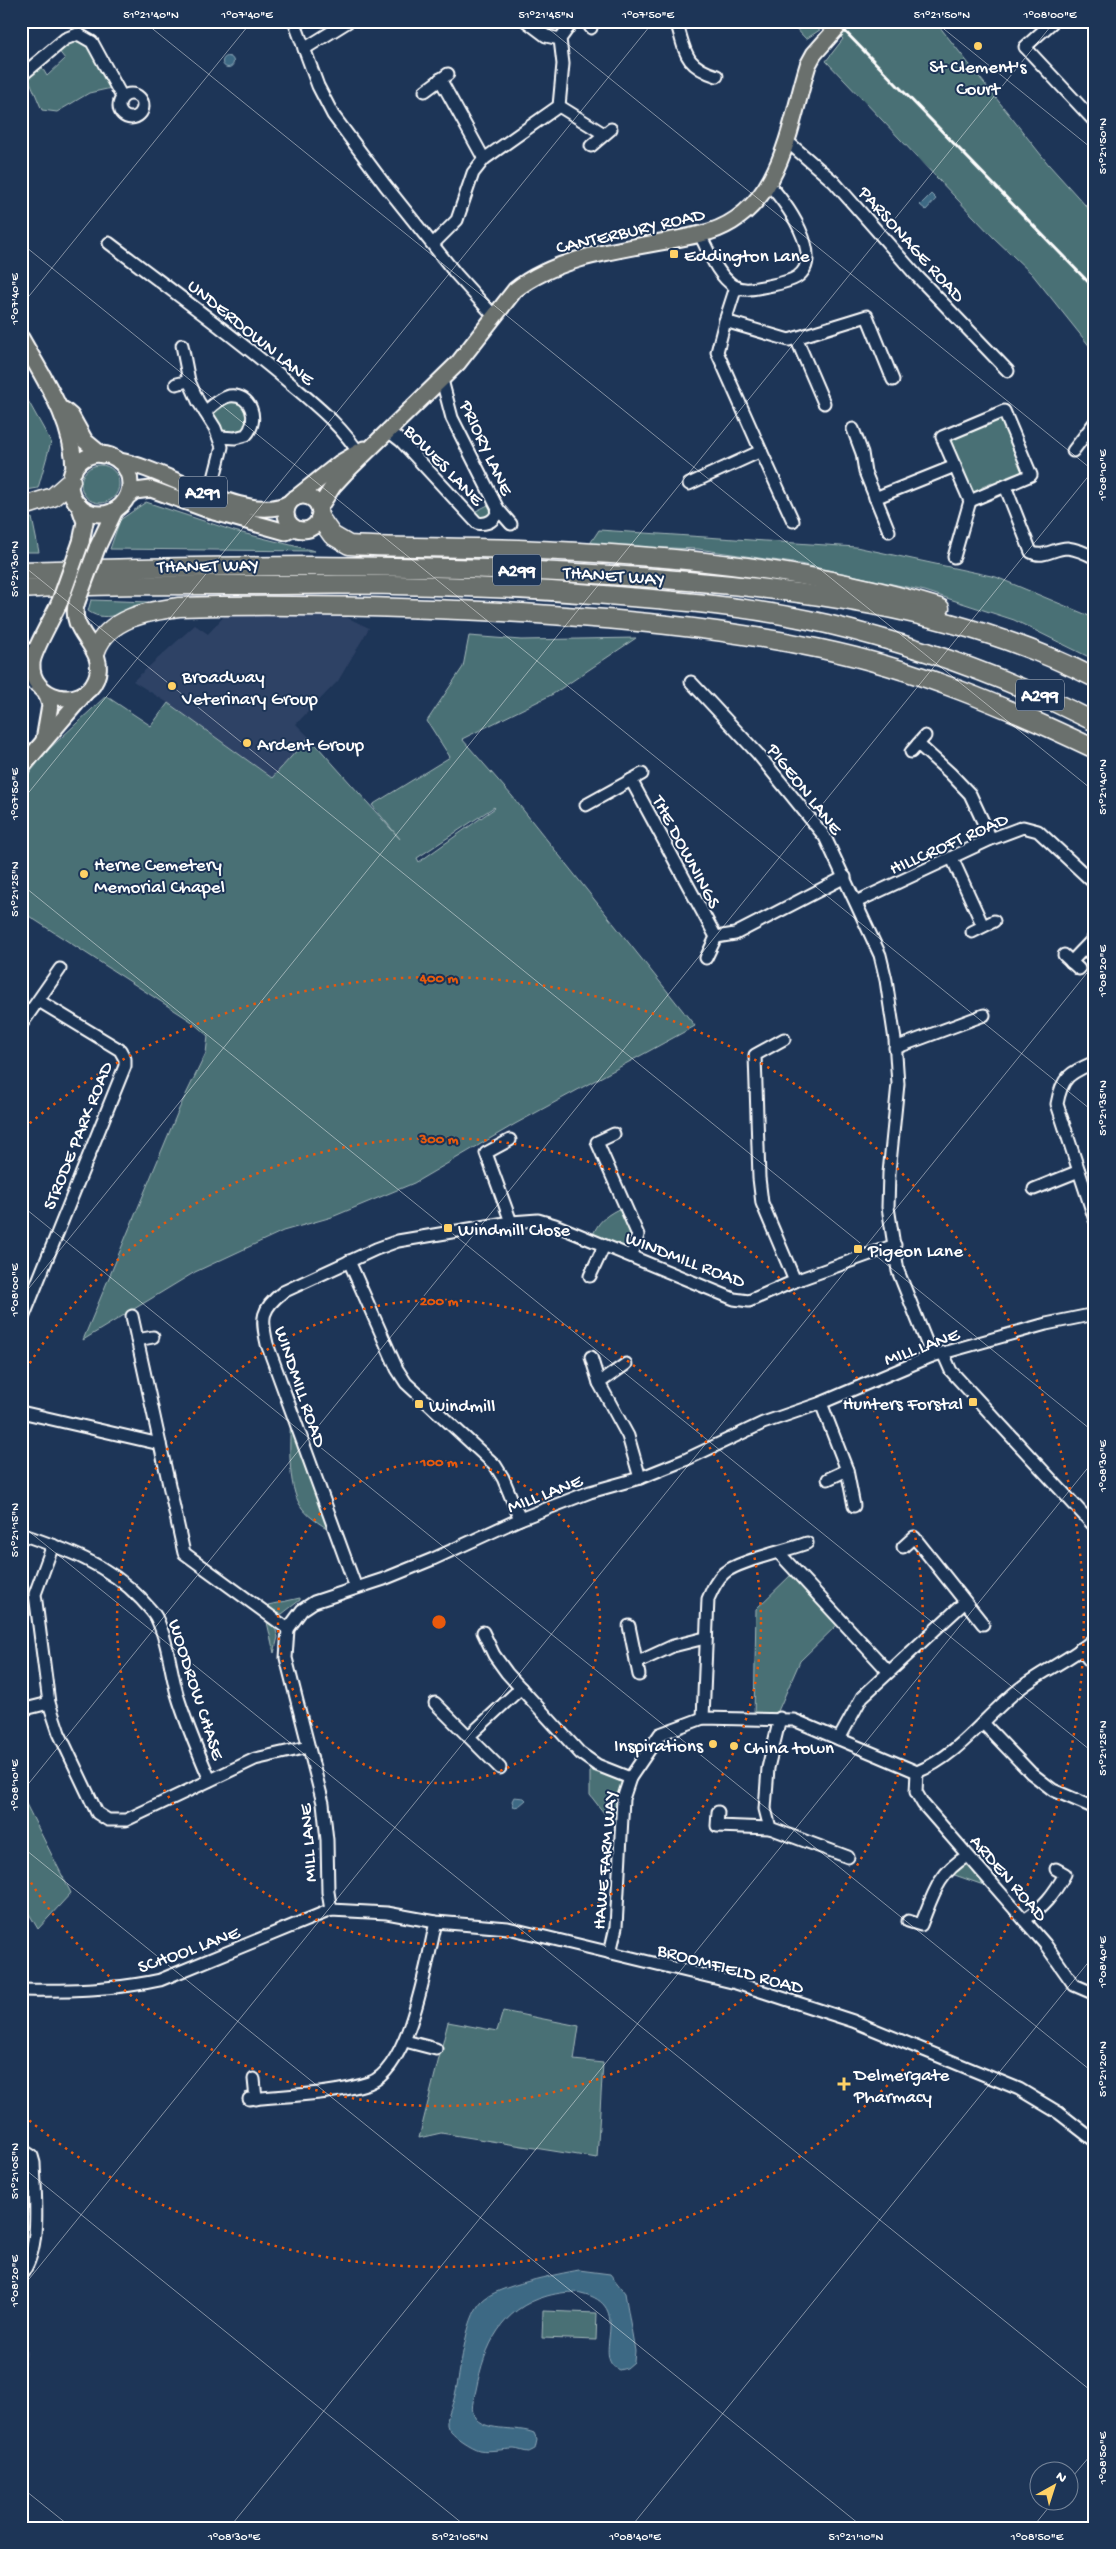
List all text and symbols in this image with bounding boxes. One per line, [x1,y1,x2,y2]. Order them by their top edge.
text: 51°21'40"N [123,9,179,23]
text: 1°07'40"E [220,9,273,23]
text: 51°21'45"N [518,9,574,23]
text: 1°07'50"E [621,9,674,23]
text: 51°21'50"N [914,9,970,23]
text: 1°08'00"E [1023,9,1077,23]
marker: St Clement's Court [972,40,984,52]
place label: St Clement's Court [929,57,1028,102]
text: 51°21'50"N [1097,118,1111,174]
street label: PARSONAGE ROAD [851,182,969,309]
street label: CANTERBURY ROAD [554,204,708,261]
place label: Eddington Lane [684,246,810,269]
marker: Eddington Lane [668,248,680,260]
text: 1°07'40"E [9,273,23,326]
street label: UNDERDOWN LANE [182,275,319,393]
street label: PRIORY LANE [452,396,517,501]
street label: BOWES LANE [397,420,488,513]
text: 1°08'10"E [1097,449,1111,501]
road number: A291 [179,477,227,508]
text: 51°21'30"N [9,541,23,597]
road number: A299 [493,554,541,586]
street label: THANET WAY [156,555,259,580]
street label: THANET WAY [561,562,665,593]
place label: Broadway Veterinary Group [181,667,318,712]
marker: Broadway Veterinary Group [166,680,178,692]
road number: A299 [1016,680,1064,710]
place label: Ardent Group [257,735,365,758]
marker: Ardent Group [241,737,253,749]
street label: PIGEON LANE [760,739,847,841]
text: 51°21'40"N [1097,759,1111,815]
text: 1°07'50"E [9,768,23,821]
street label: THE DOWNINGS [645,791,724,913]
street label: HILLCROFT ROAD [886,809,1013,882]
place label: Herne Cemetery Memorial Chapel [94,855,225,900]
text: 51°21'25"N [9,861,23,917]
marker: Herne Cemetery Memorial Chapel [78,868,90,880]
text: 1°08'20"E [1097,945,1111,998]
text: 400 m [419,970,459,988]
street label: STRODE PARK ROAD [39,1058,120,1214]
text: 51°21'35"N [1097,1080,1111,1136]
text: 300 m [418,1131,459,1149]
place label: Windmill Close [458,1220,570,1243]
marker: Windmill Close [442,1222,454,1234]
street label: WINDMILL ROAD [622,1228,749,1295]
place label: Pigeon Lane [867,1241,963,1264]
marker: Pigeon Lane [852,1243,864,1255]
text: 1°08'00"E [9,1263,23,1317]
text: 200 m [420,1293,459,1311]
street label: WINDMILL ROAD [267,1324,330,1451]
street label: MILL LANE [881,1324,964,1373]
place label: Hunters Forstal [843,1394,963,1417]
place label: Windmill [429,1396,495,1419]
marker: Hunters Forstal [967,1396,979,1408]
marker: Windmill [413,1398,425,1410]
text: 1°08'30"E [1097,1439,1111,1493]
text: 100 m [419,1454,458,1472]
street label: MILL LANE [504,1470,587,1520]
text: 51°21'15"N [9,1503,23,1557]
centre of rings [430,1613,448,1631]
street label: WOODROW CHASE [161,1617,229,1764]
text: 51°21'25"N [1097,1720,1111,1776]
place label: Inspirations [614,1736,704,1759]
marker: Inspirations [707,1738,719,1750]
place label: China town [744,1738,834,1761]
marker: China town [728,1740,740,1752]
text: 1°08'10"E [9,1759,23,1811]
street label: HAWE FARM WAY [589,1790,624,1931]
street label: MILL LANE [295,1802,324,1883]
street label: ARDEN ROAD [963,1831,1052,1928]
street label: SCHOOL LANE [135,1922,244,1980]
text: 1°08'40"E [1097,1936,1111,1989]
street label: BROOMFIELD ROAD [653,1940,806,2001]
text: 51°21'20"N [1097,2041,1111,2097]
place label: Delmergate Pharmacy [852,2065,950,2110]
marker: Delmergate Pharmacy [838,2078,850,2090]
text: 51°21'05"N [9,2143,23,2199]
text: 1°08'20"E [9,2255,23,2308]
text: 1°08'50"E [1097,2431,1111,2485]
north arrow [1028,2462,1078,2512]
text: N [1052,2468,1070,2487]
text: 1°08'30"E [207,2531,261,2545]
text: 51°21'05"N [432,2531,488,2545]
text: 1°08'40"E [608,2531,661,2545]
text: 51°21'10"N [829,2531,884,2545]
text: 1°08'50"E [1010,2531,1064,2545]

